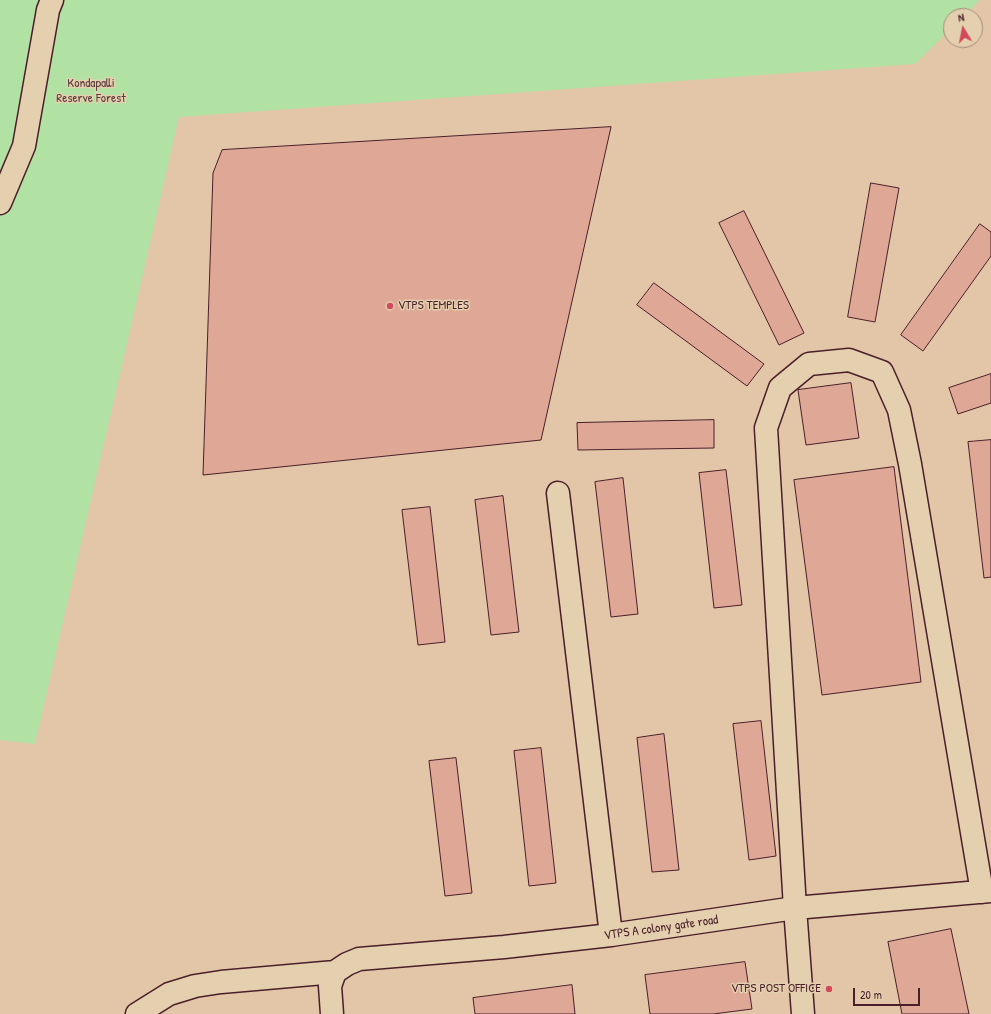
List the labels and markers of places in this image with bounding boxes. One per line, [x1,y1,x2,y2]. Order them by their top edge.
place label: VTPS TEMPLES [398,298,469,314]
marker: VTPS TEMPLES [385,301,395,311]
place label: VTPS POST OFFICE [731,981,821,997]
marker: VTPS POST OFFICE [824,984,834,994]

